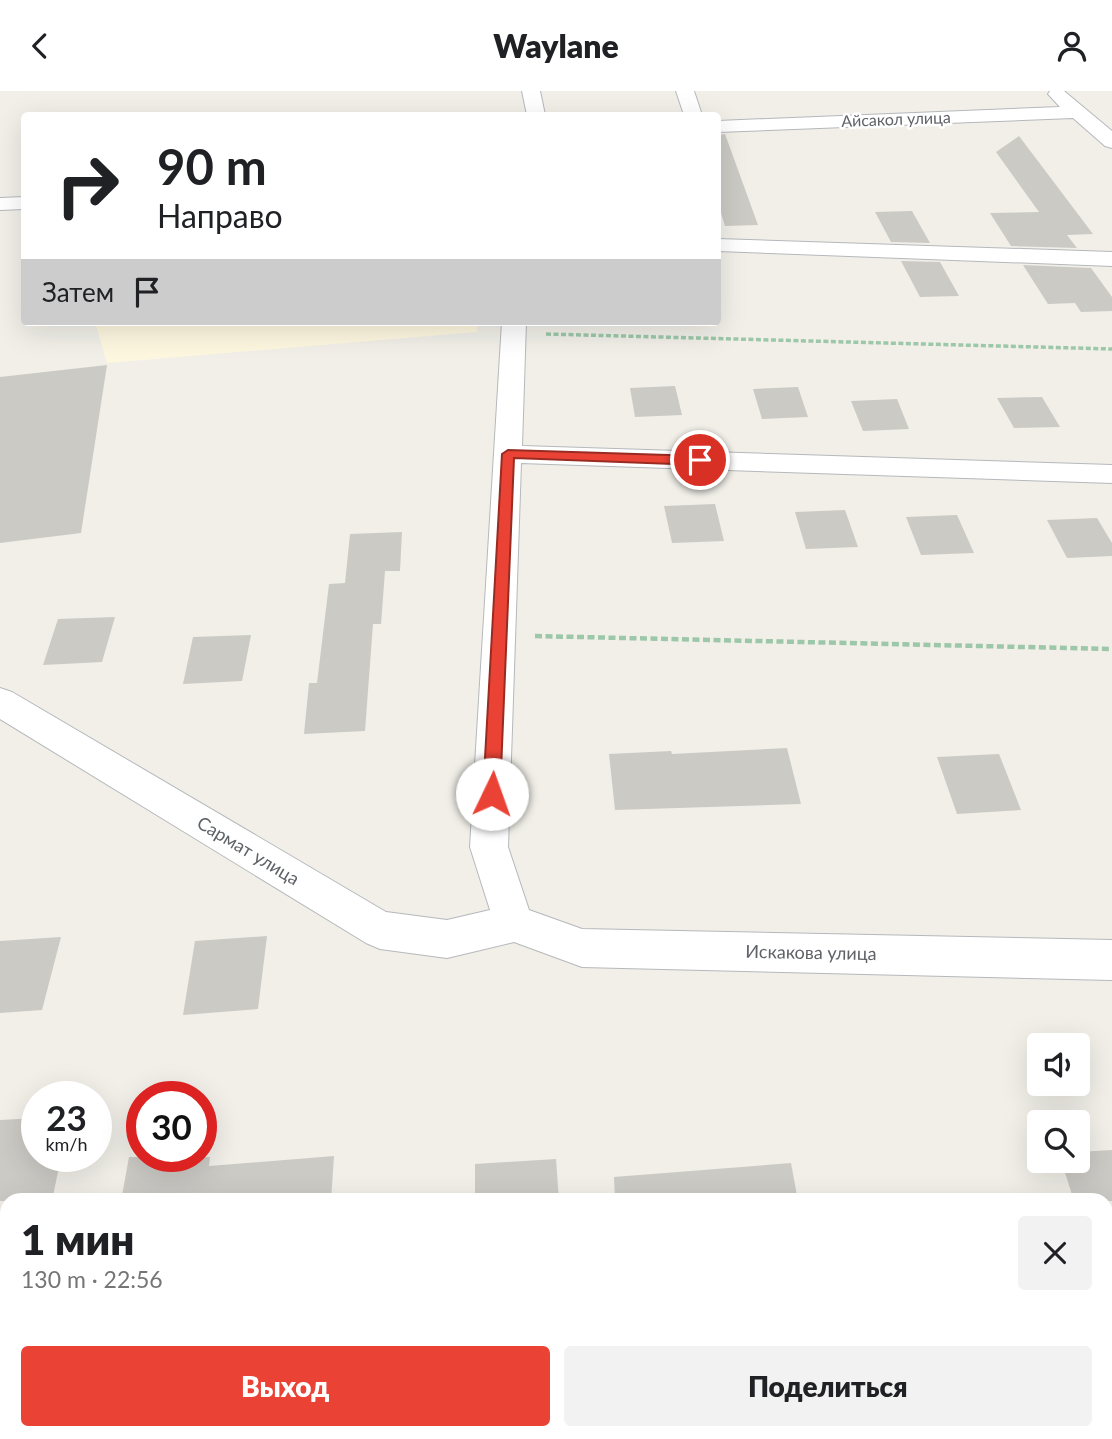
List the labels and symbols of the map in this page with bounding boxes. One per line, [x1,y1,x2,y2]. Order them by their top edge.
street label: Айсакол улица [841,107,951,130]
pin [670,430,730,490]
position arrow [455,757,529,831]
street label: Сармат улица [193,811,304,889]
street label: Искакова улица [745,940,877,964]
speed limit sign: 30 [126,1081,217,1172]

